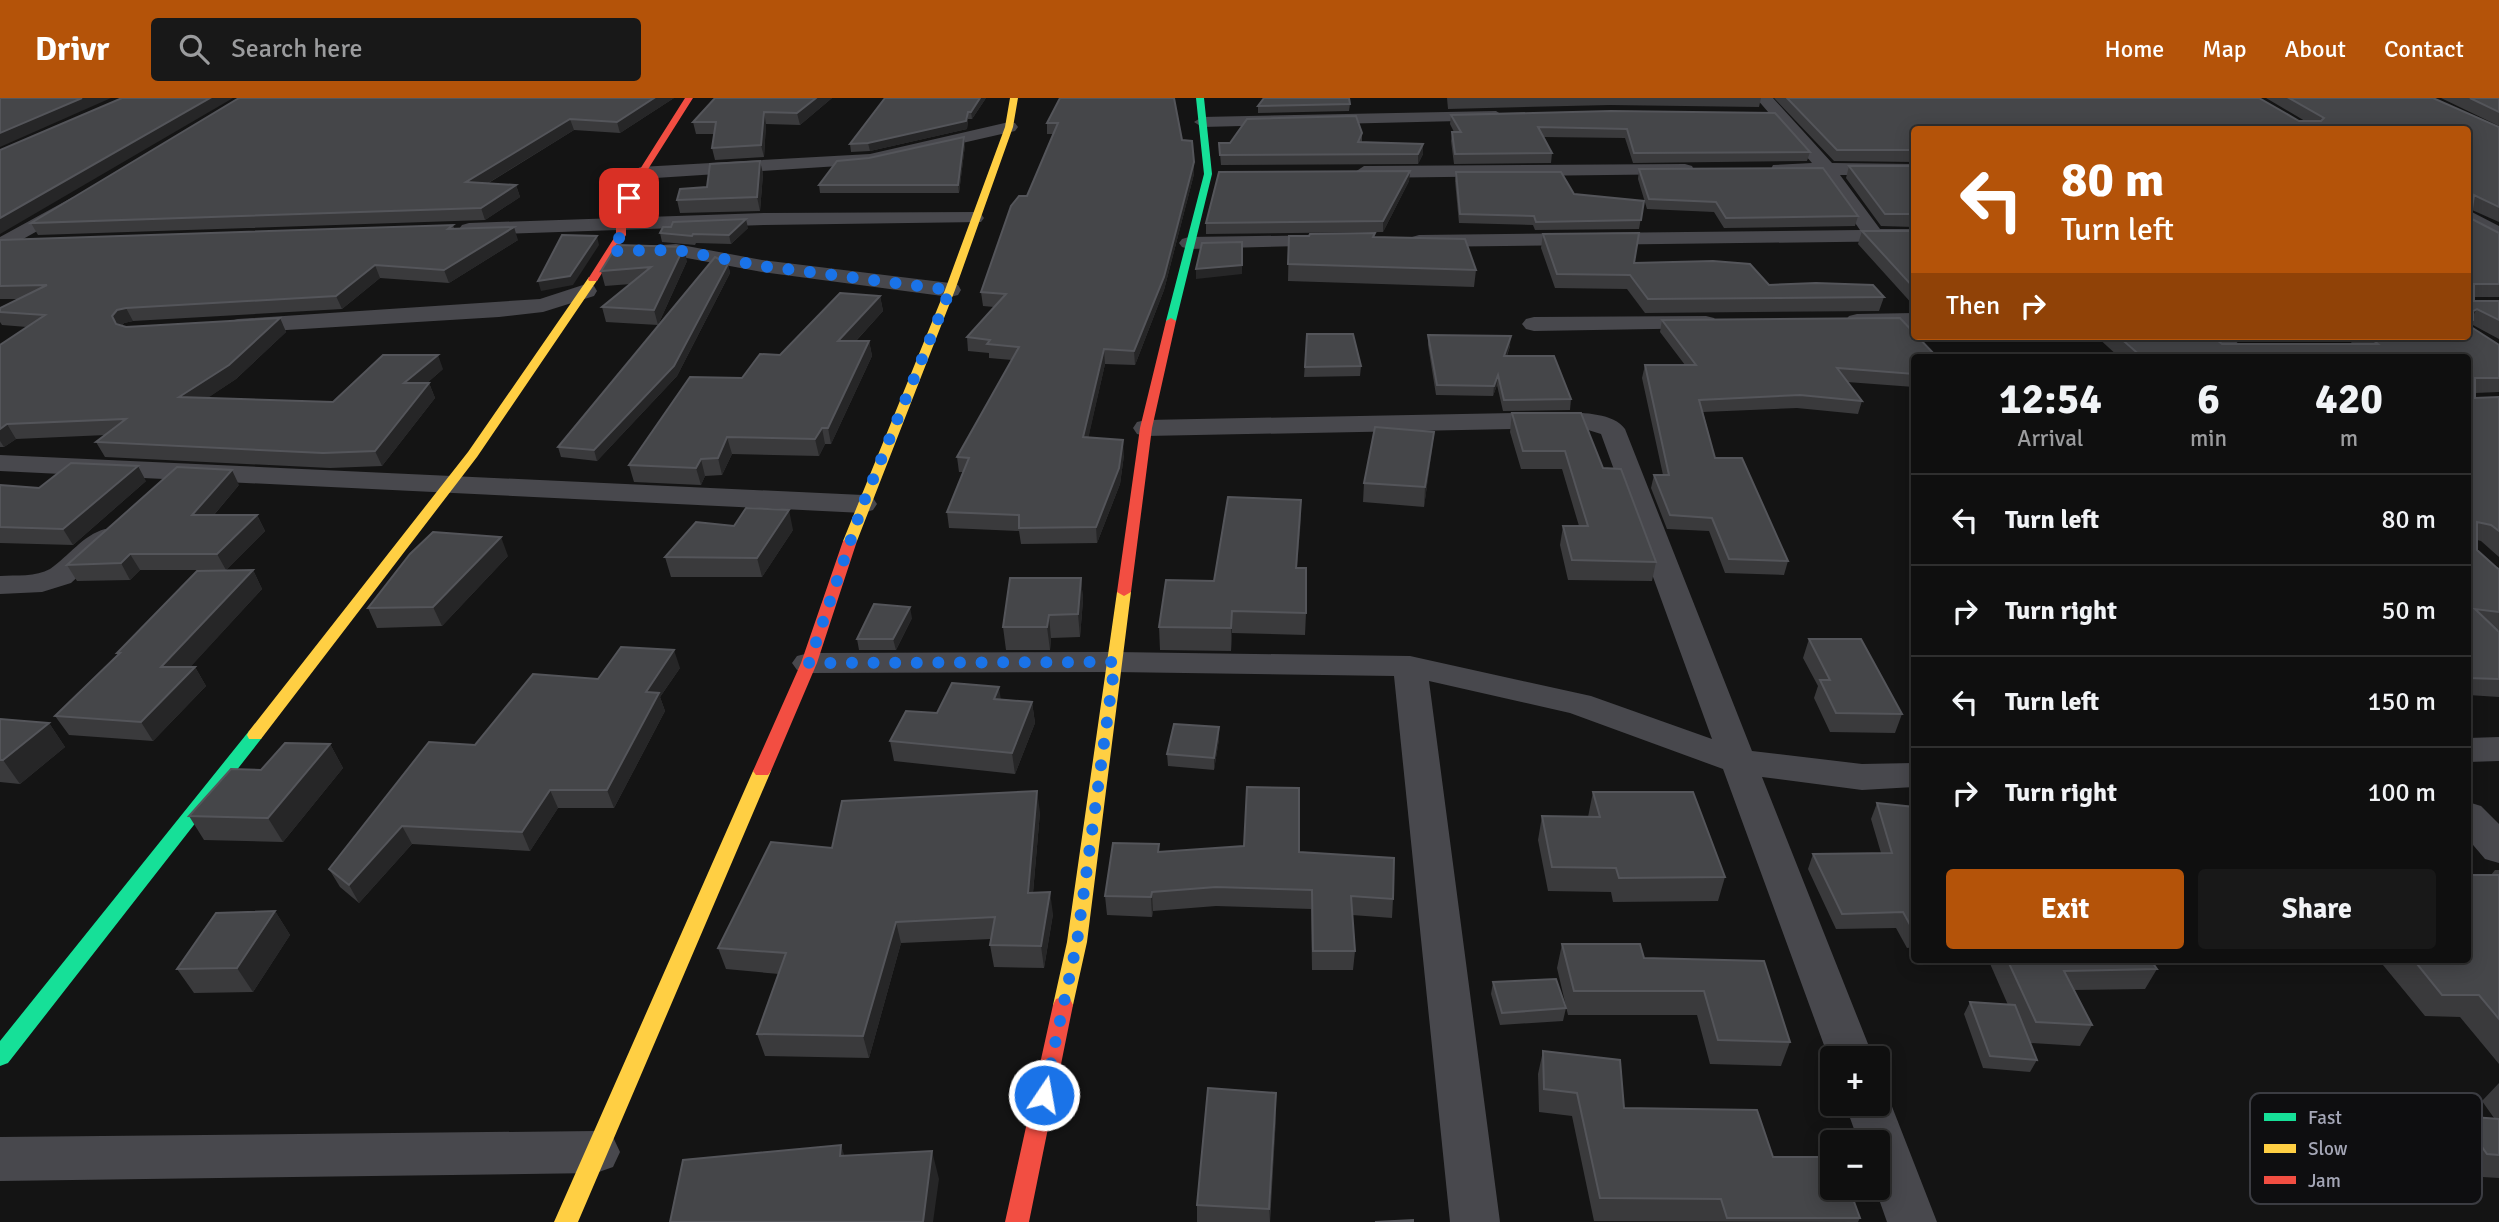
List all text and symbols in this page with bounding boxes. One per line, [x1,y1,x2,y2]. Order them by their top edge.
search box [151,18,641,81]
text: Drivr [35,29,109,70]
icon: search [175,30,213,68]
text: Search here [231,33,362,65]
text: Home [2104,34,2164,64]
text: Map [2202,34,2247,64]
text: About [2285,34,2346,64]
text: Contact [2384,34,2464,64]
text: 80 m [2061,150,2164,210]
icon: left [1946,154,2037,245]
pin [599,168,659,228]
icon: arrive [610,179,648,217]
text: Turn left [2061,210,2174,249]
icon: right [2014,287,2052,325]
text: Then [1946,290,2000,322]
text: 12:54 [1999,374,2102,425]
text: 6 [2197,374,2220,425]
text: 420 [2315,374,2383,425]
text: Arrival [2017,424,2084,453]
text: min [2190,424,2227,453]
text: m [2340,424,2358,453]
icon: left [1946,501,1984,539]
text: Turn left [2005,504,2099,536]
text: 80 m [2381,504,2436,536]
icon: right [1946,592,1984,630]
text: Turn right [2005,595,2117,627]
text: 50 m [2381,595,2436,627]
icon: left [1946,683,1984,721]
text: Turn left [2005,686,2099,718]
text: 150 m [2367,686,2436,718]
icon: right [1946,774,1984,812]
text: Turn right [2005,777,2117,809]
text: 100 m [2367,777,2436,809]
button: Exit [1946,869,2184,949]
button: Share [2198,869,2436,949]
map controls [1820,1046,1890,1200]
button: + [1820,1046,1890,1116]
position arrow [1007,1058,1081,1132]
legend [2250,1093,2482,1204]
text: Fast [2308,1106,2342,1130]
button: − [1820,1130,1890,1200]
text: Slow [2308,1137,2348,1161]
text: Jam [2308,1169,2341,1193]

